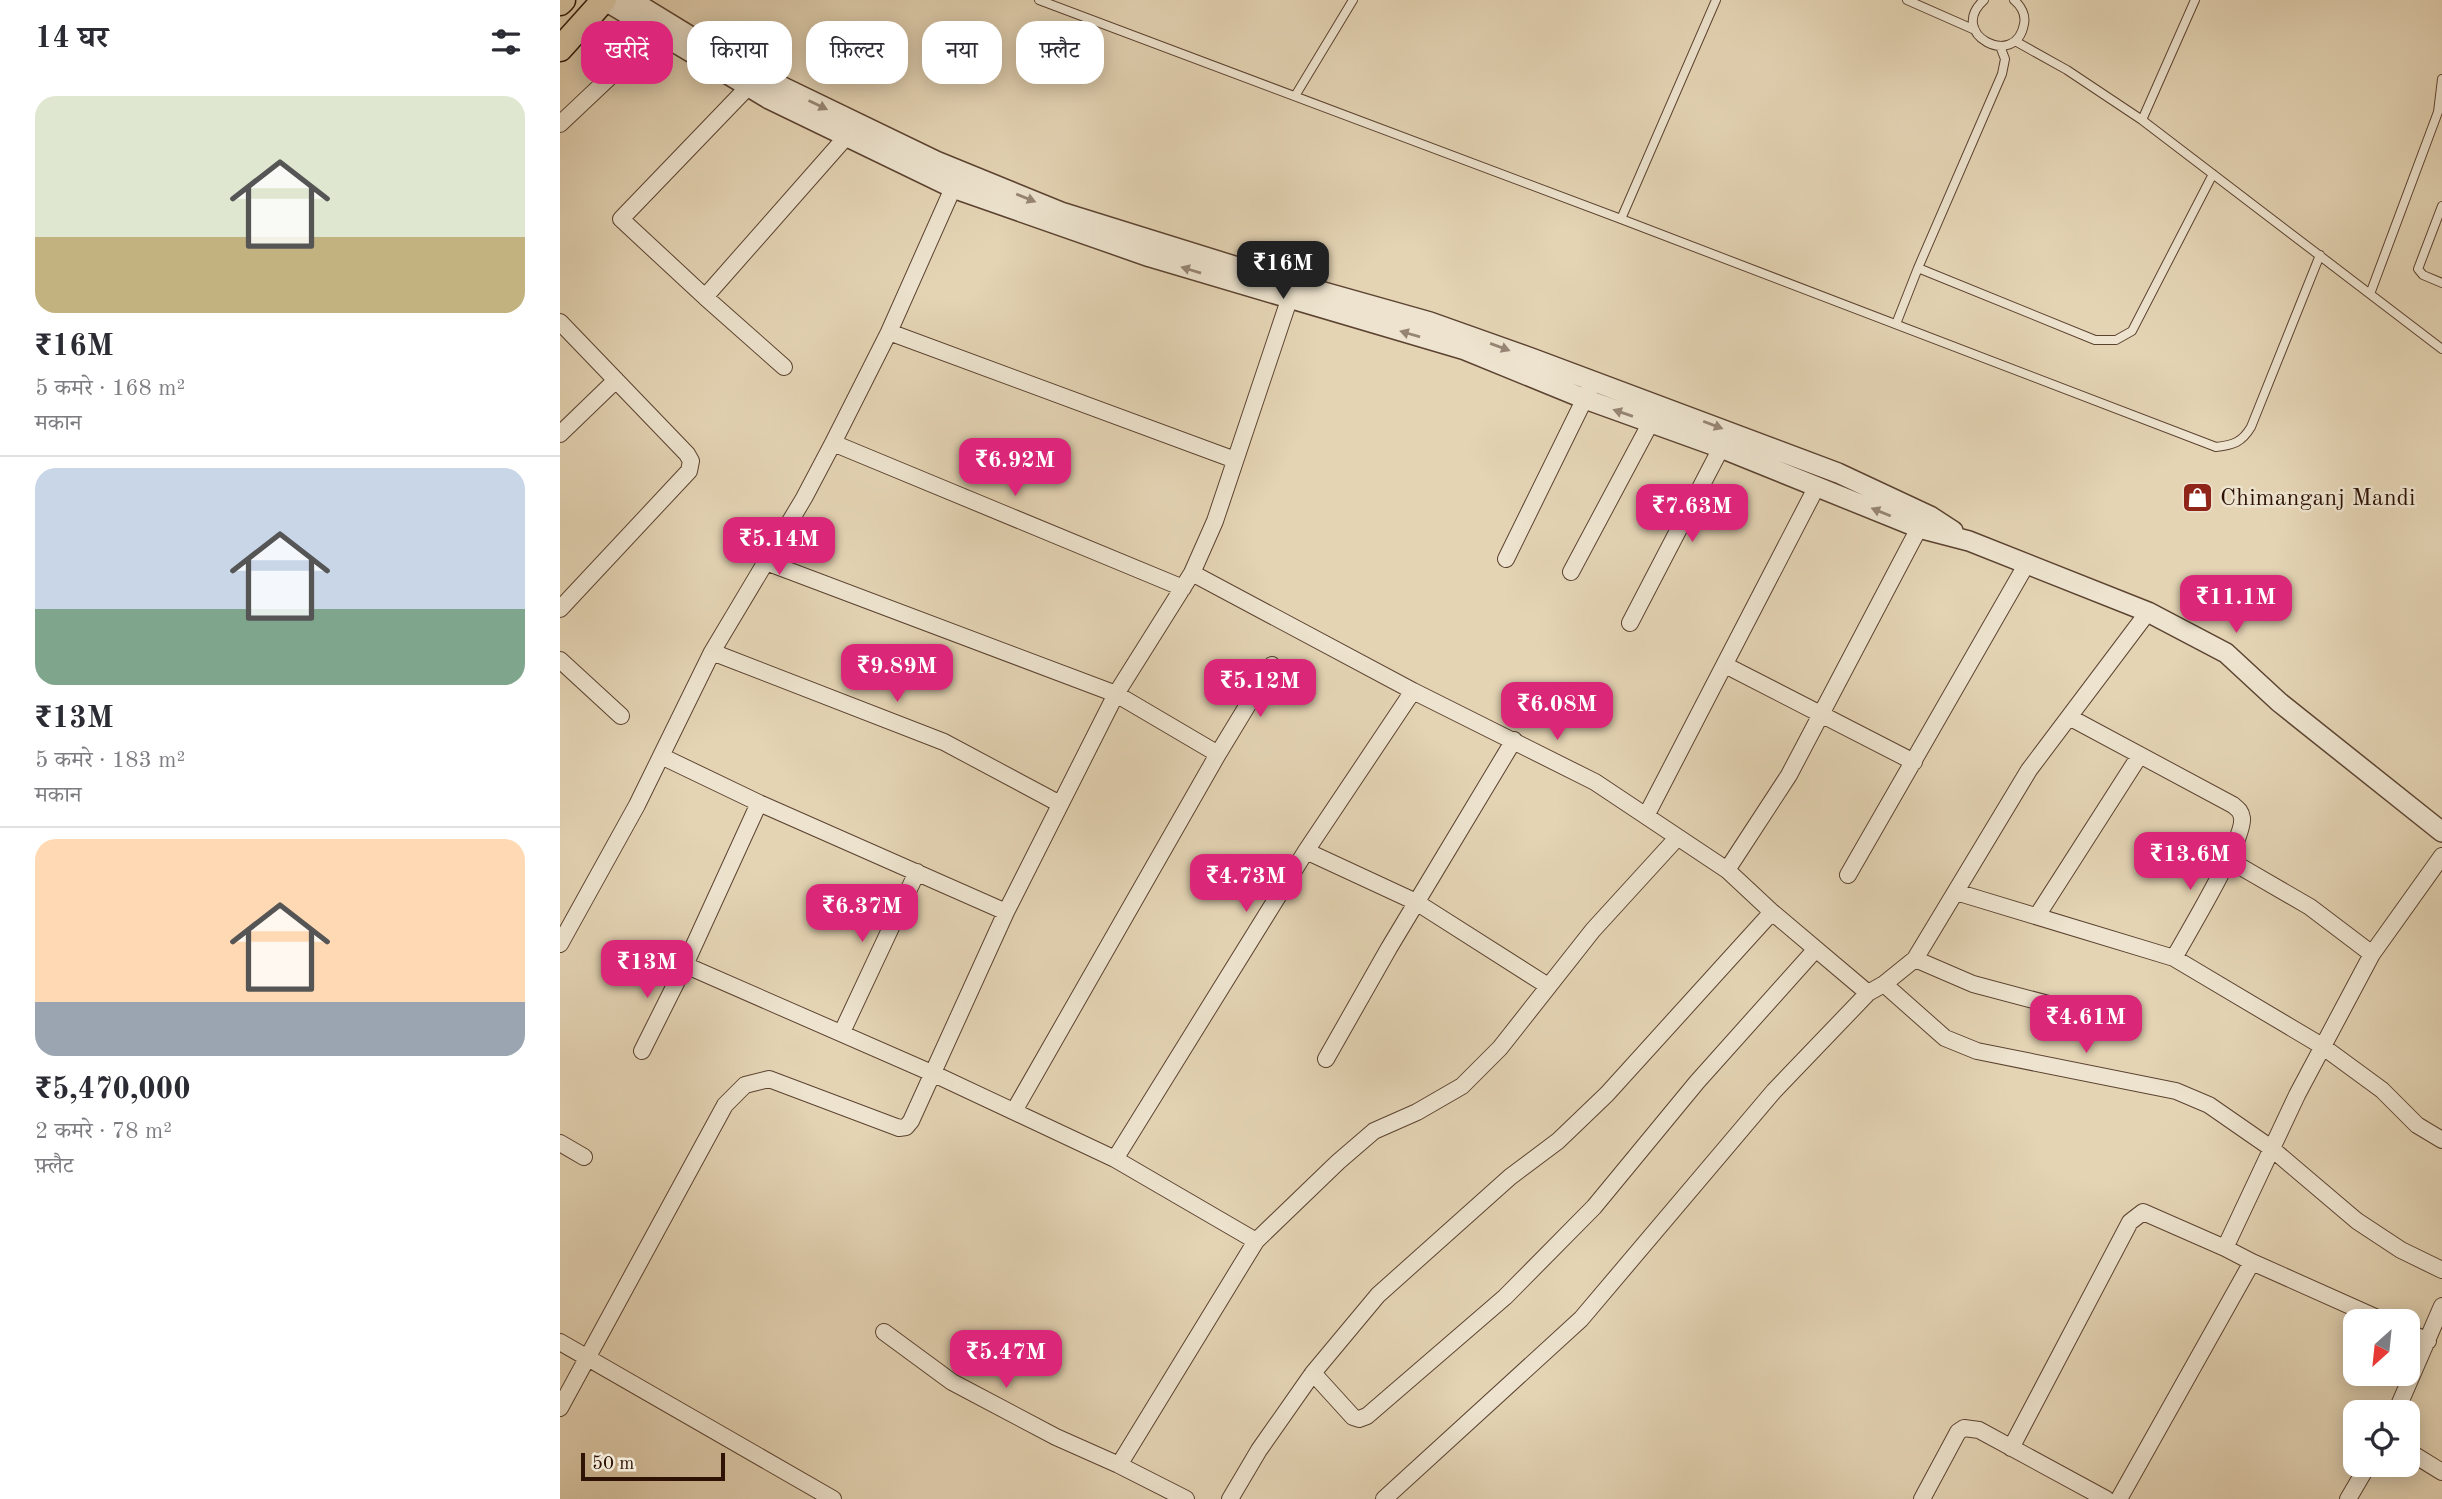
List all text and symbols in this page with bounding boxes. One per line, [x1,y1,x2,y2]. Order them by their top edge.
chip: खरीदें [581,21,673,84]
chip: किराया [687,21,792,84]
chip: फ़िल्टर [806,21,908,84]
chip: नया [922,21,1002,84]
chip: फ़्लैट [1016,21,1104,84]
icon: filters [487,23,525,61]
text: 14 घर [35,24,108,54]
one-way arrow [808,100,828,111]
icon: home [217,141,343,267]
one-way arrow [1016,192,1037,203]
pin: ₹16M [1242,242,1324,301]
text: ₹16M [1253,252,1313,275]
one-way arrow [1181,264,1202,274]
one-way arrow [1399,329,1420,339]
text: ₹16M [35,332,113,362]
one-way arrow [1489,342,1510,353]
text: 5 कमरे · 168 m² [35,377,185,400]
one-way arrow [1612,407,1633,418]
text: मकान [35,412,82,435]
one-way arrow [1703,420,1724,431]
pin: ₹6.92M [958,438,1072,498]
text: ₹6.92M [975,449,1055,472]
shop icon: Chimanganj Mandi [2180,480,2214,514]
pin: ₹7.63M [1635,484,1749,544]
place label: Chimanganj Mandi [2220,487,2416,511]
text: ₹7.63M [1652,495,1732,518]
one-way arrow [1871,506,1891,518]
icon: home [217,513,343,639]
pin: ₹5.14M [722,518,836,577]
text: ₹5.14M [739,528,819,551]
pin: ₹11.1M [2179,576,2293,635]
text: ₹11.1M [2196,586,2276,609]
pin: ₹9.89M [840,644,954,704]
text: ₹9.89M [857,655,937,678]
pin: ₹5.12M [1203,660,1317,719]
text: ₹5.12M [1220,670,1300,693]
pin: ₹6.08M [1500,682,1614,742]
text: ₹6.08M [1517,693,1597,716]
text: ₹13M [35,704,113,734]
text: 5 कमरे · 183 m² [35,749,185,772]
text: मकान [35,784,82,807]
pin: ₹13.6M [2133,832,2247,892]
text: ₹13.6M [2150,843,2230,866]
pin: ₹4.73M [1189,855,1303,914]
text: ₹4.73M [1206,865,1286,888]
icon: home [217,884,343,1010]
pin: ₹6.37M [805,884,919,944]
text: ₹6.37M [822,895,902,918]
pin: ₹13M [606,940,688,1000]
text: ₹13M [617,951,677,974]
pin: ₹4.61M [2029,996,2143,1055]
text: ₹4.61M [2046,1006,2126,1029]
text: ₹5,470,000 [35,1075,191,1105]
text: 2 कमरे · 78 m² [35,1120,172,1143]
text: फ़्लैट [35,1155,73,1178]
north arrow [2343,1309,2420,1386]
map controls [2343,1309,2420,1477]
pin: ₹5.47M [949,1330,1063,1390]
text: ₹5.47M [966,1341,1046,1364]
button: locate [2343,1400,2420,1477]
scale bar [581,1450,724,1482]
text: 50 m [592,1455,634,1474]

